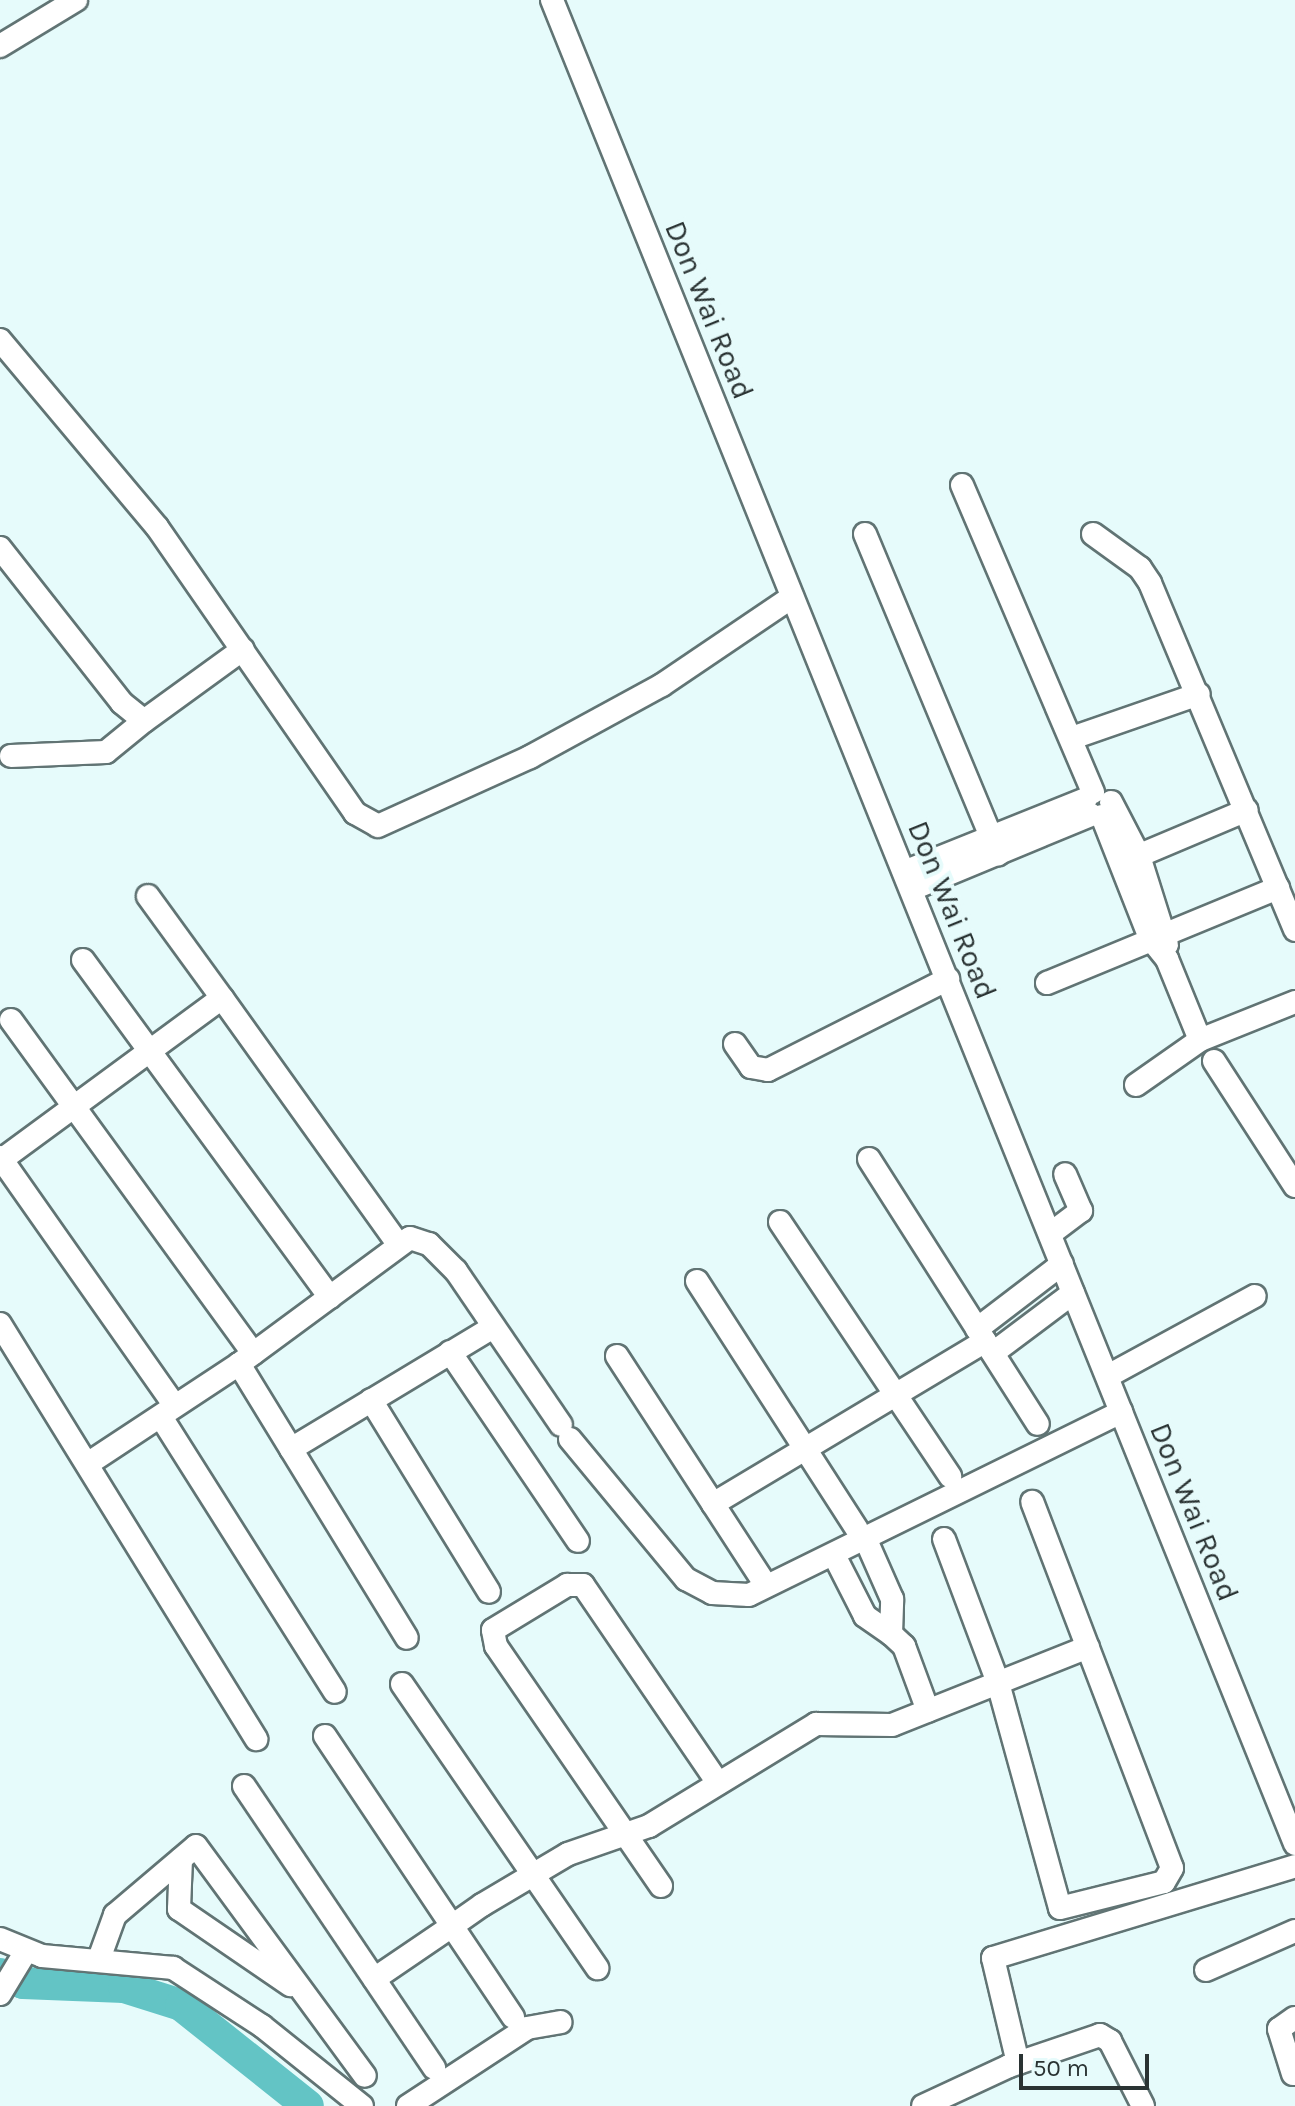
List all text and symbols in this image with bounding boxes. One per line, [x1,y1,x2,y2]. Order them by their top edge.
street label: Don Wai Road [657,216,761,404]
street label: Don Wai Road [900,816,1004,1004]
street label: Don Wai Road [1142,1418,1246,1606]
scale bar [1023,2038,1153,2088]
text: 50 m [1033,2054,1089,2082]

